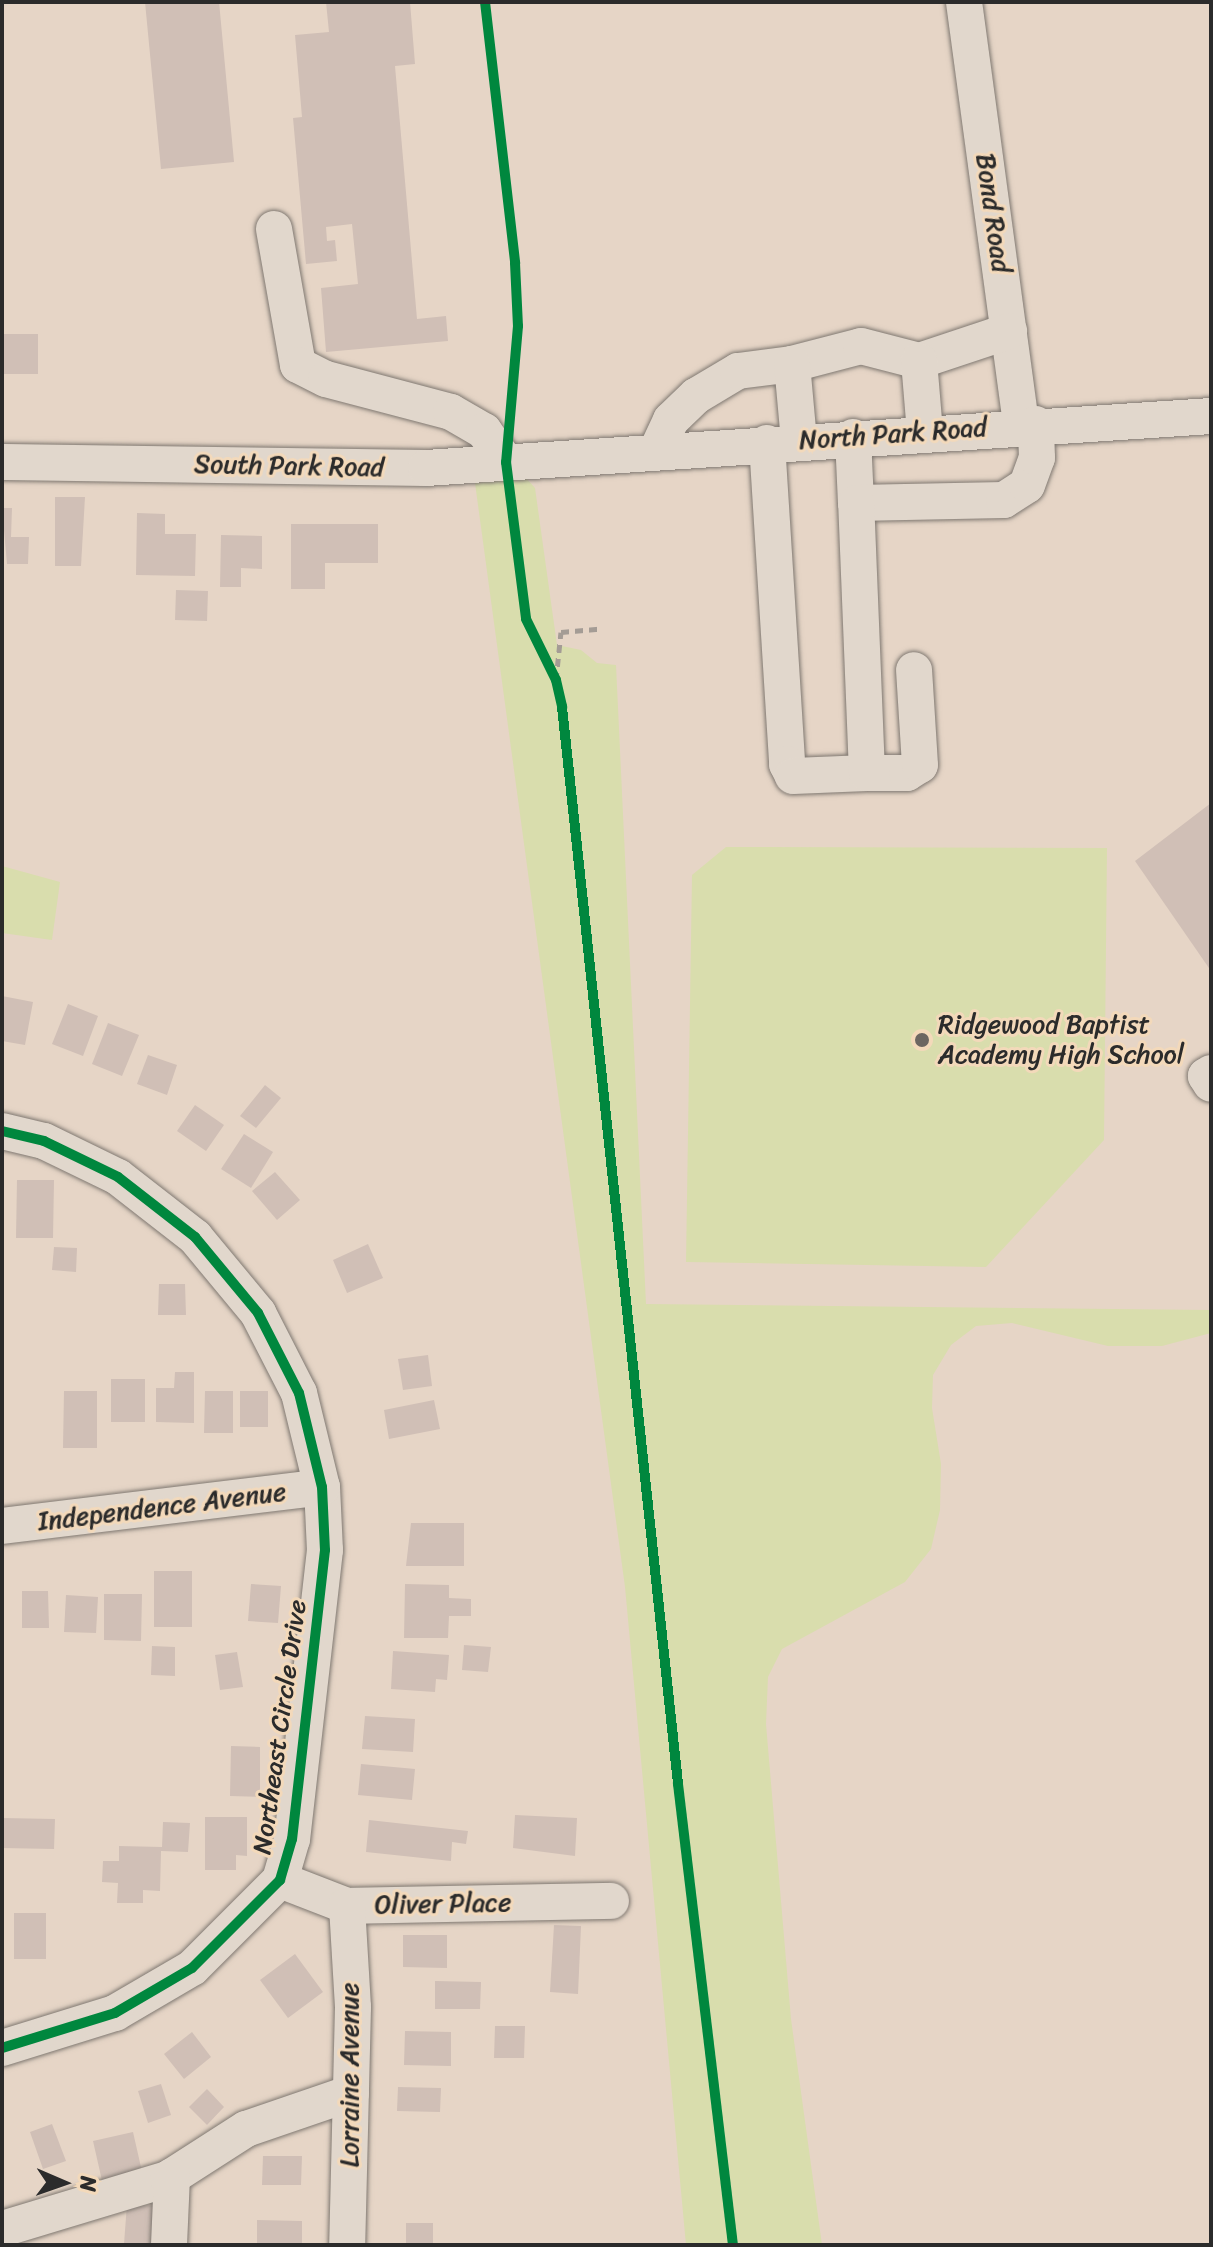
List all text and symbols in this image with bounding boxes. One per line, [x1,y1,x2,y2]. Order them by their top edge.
street label: Bond Road [969,151,1017,275]
street label: North Park Road [797,412,989,456]
street label: South Park Road [193,449,385,483]
place label: Ridgewood Baptist Academy High School [938,1009,1184,1070]
marker: Ridgewood Baptist Academy High School [913,1031,931,1049]
street label: Independence Avenue [37,1476,287,1538]
street label: Northeast Circle Drive [247,1598,313,1856]
street label: Oliver Place [374,1887,512,1921]
street label: Lorraine Avenue [334,1983,366,2167]
north arrow [24,2143,104,2223]
text: N [69,2176,108,2192]

